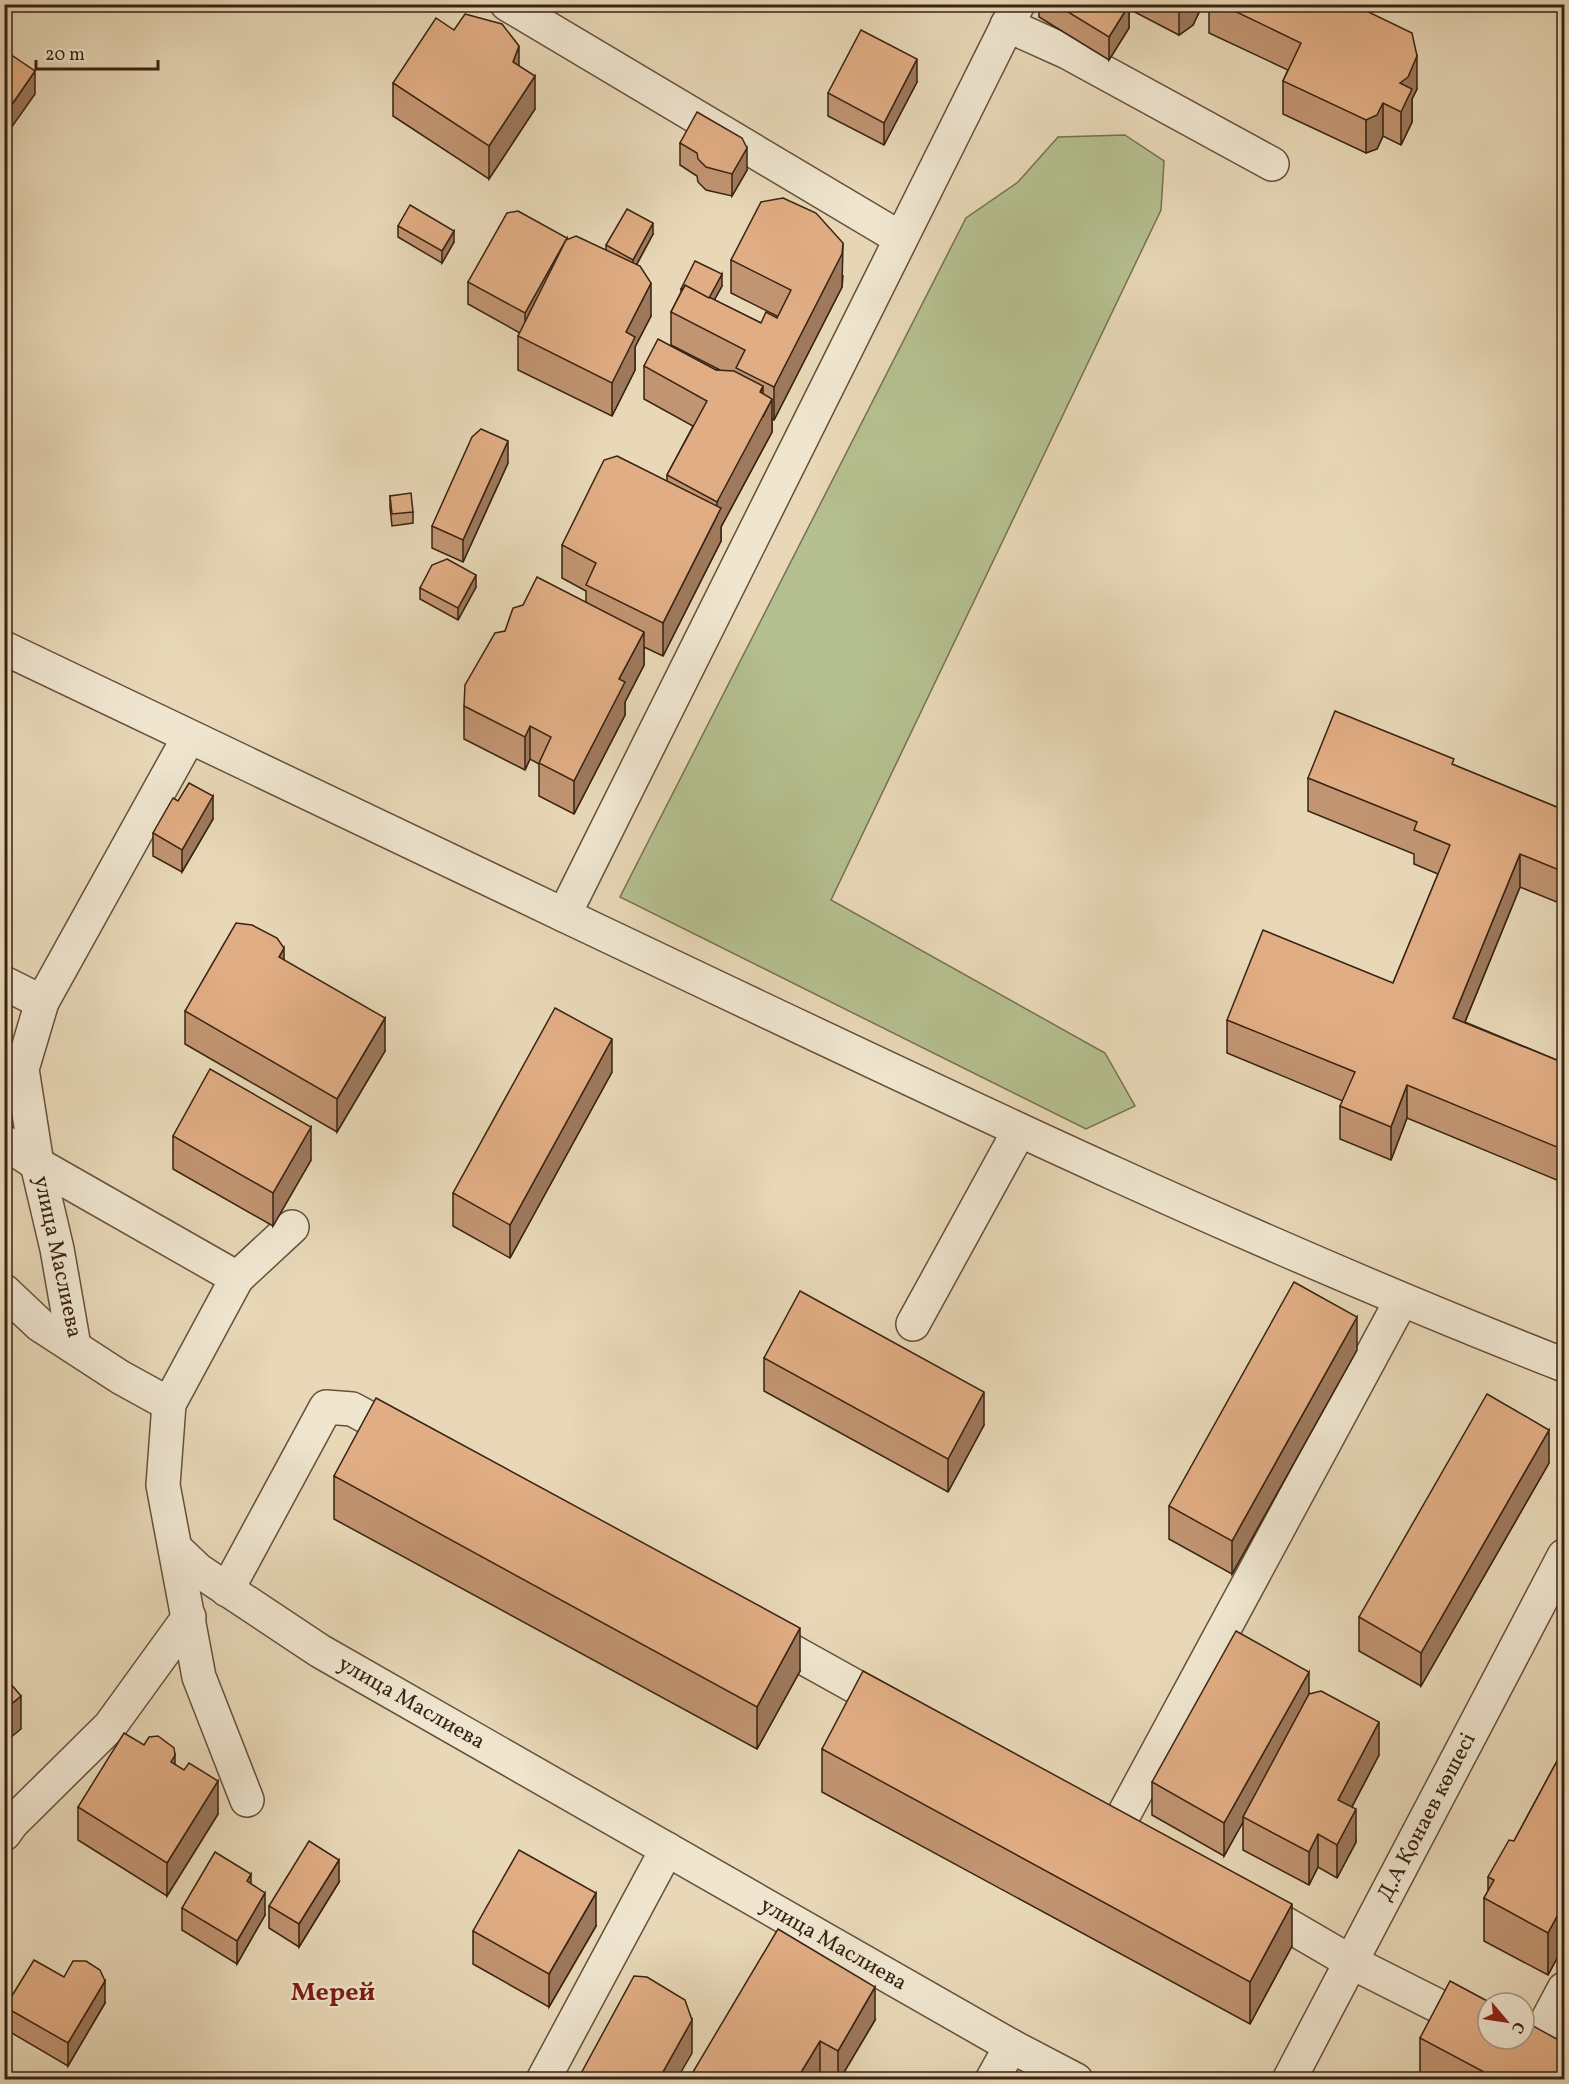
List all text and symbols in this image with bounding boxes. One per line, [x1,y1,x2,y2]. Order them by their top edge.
scale bar [36,33,158,71]
text: 20 m [45,43,85,68]
street label: улица Маслиева [25,1173,89,1341]
street label: улица Маслиева [332,1649,491,1758]
street label: Д.А Қонаев көшесі [1370,1727,1484,1907]
street label: улица Маслиева [754,1890,913,1999]
district label: Мерей [291,1975,375,2011]
north arrow [1476,1991,1536,2051]
text: С [1505,2017,1529,2037]

